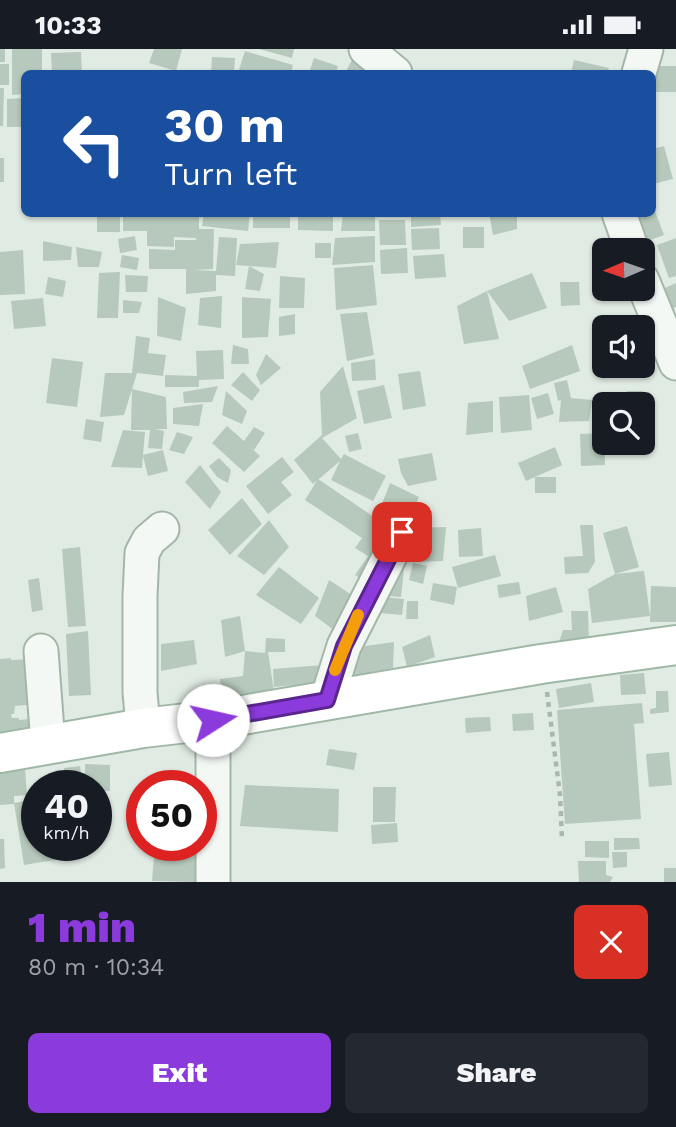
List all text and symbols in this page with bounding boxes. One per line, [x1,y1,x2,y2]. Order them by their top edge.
text: 10:33 [35,10,102,40]
text: 30 m [164,96,285,154]
icon: left [49,98,140,189]
text: Turn left [164,155,297,193]
north arrow [592,238,654,301]
map controls [592,238,655,455]
button: sound [592,315,655,378]
button: search [592,392,655,455]
pin [372,502,432,562]
icon: arrive [383,513,421,551]
position arrow [176,683,250,757]
speed limit sign: 50 [126,770,217,861]
text: 40 [44,785,89,827]
text: km/h [43,822,90,843]
text: 1 min [28,903,136,952]
button: close [574,905,648,979]
text: 80 m · 10:34 [28,954,164,981]
button: Exit [28,1033,331,1113]
button: Share [345,1033,648,1113]

